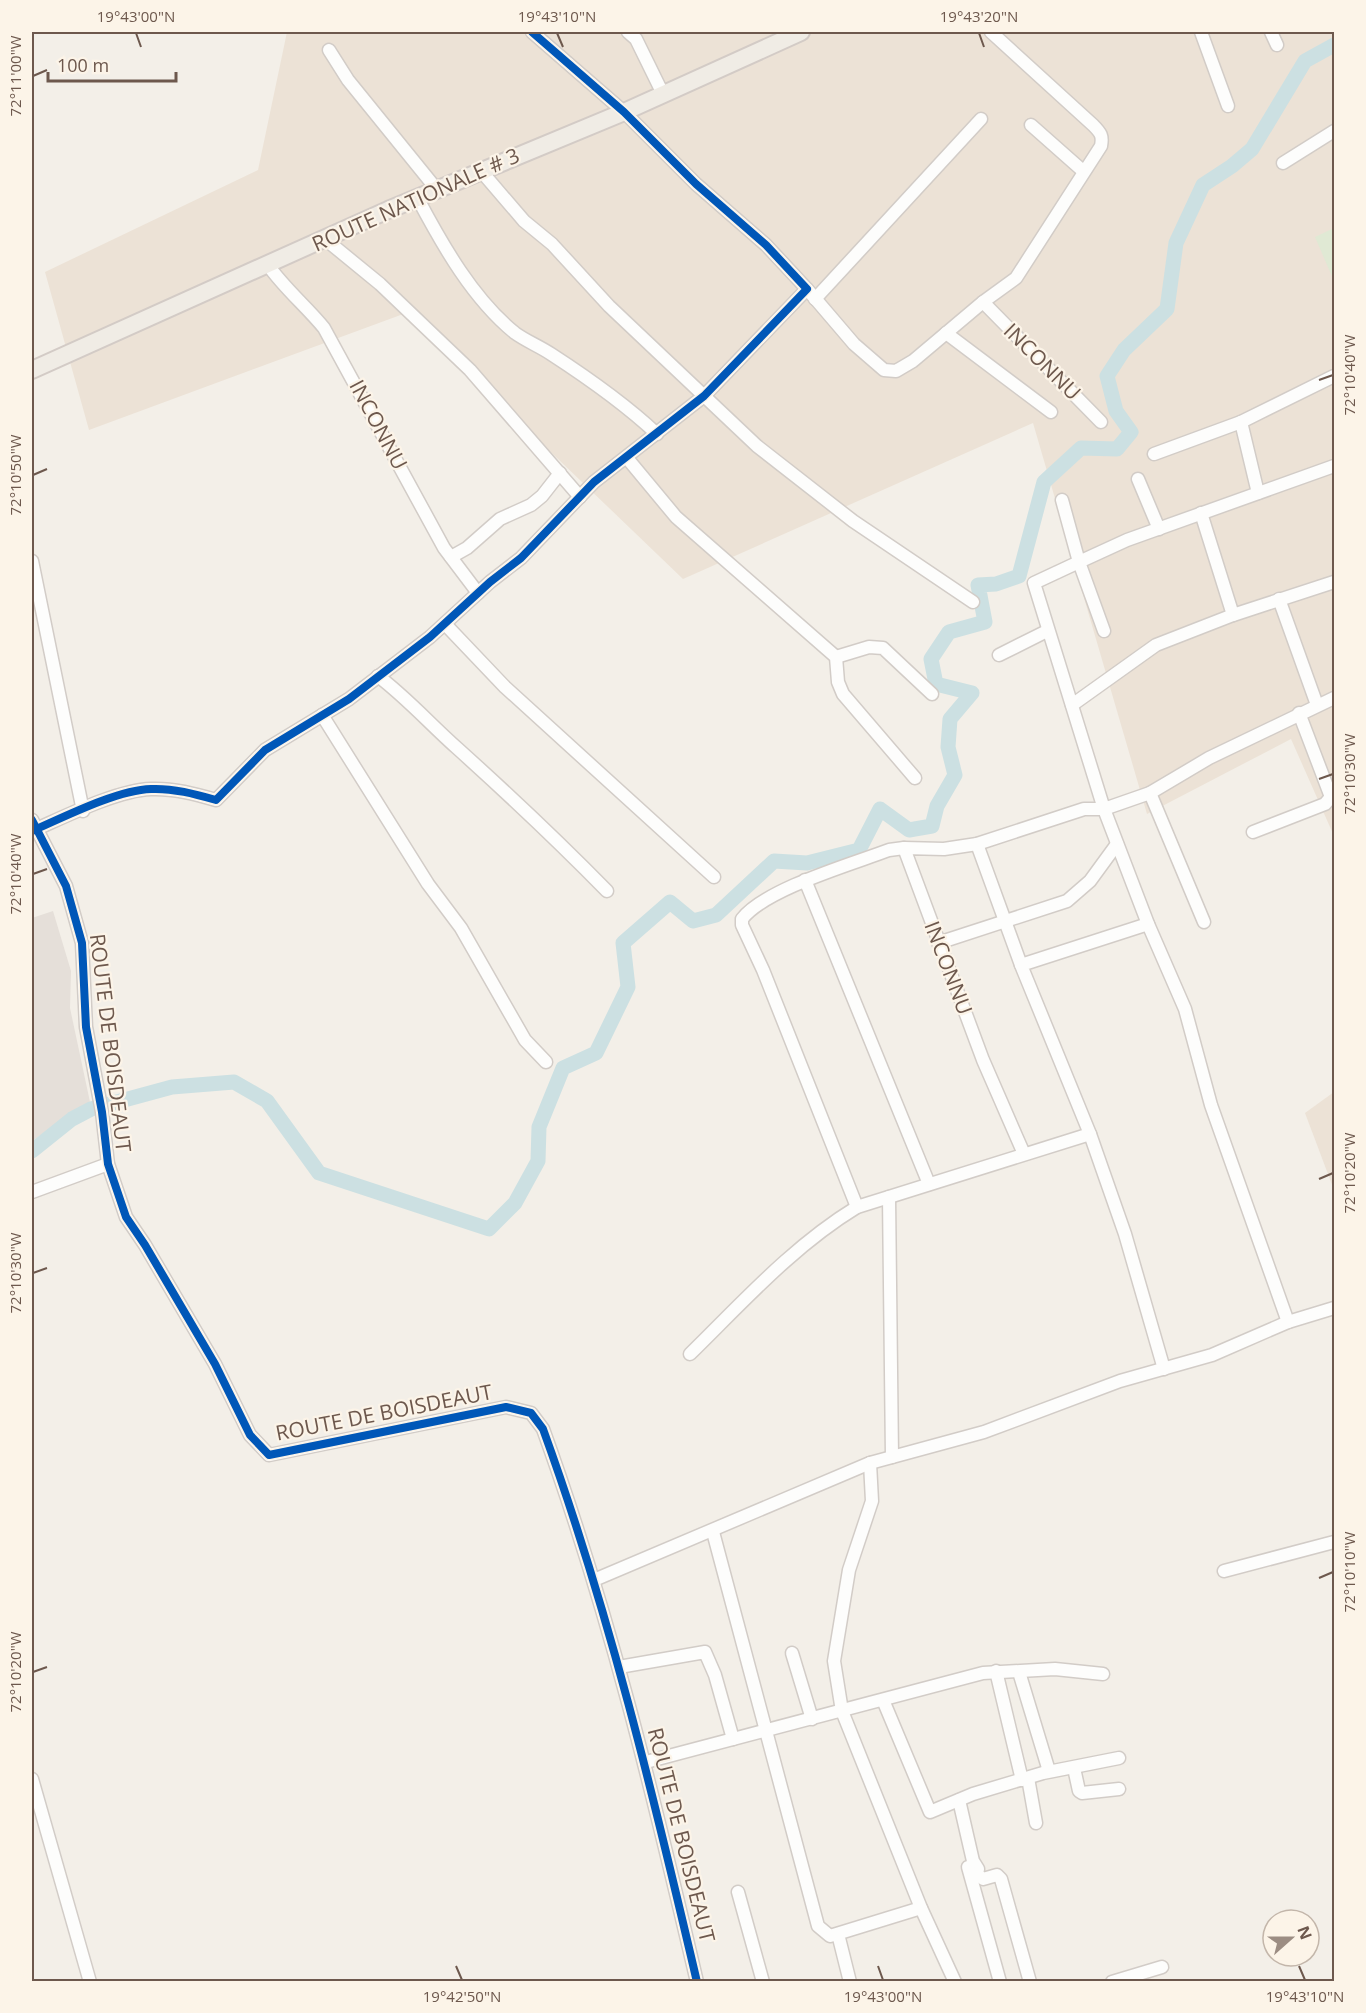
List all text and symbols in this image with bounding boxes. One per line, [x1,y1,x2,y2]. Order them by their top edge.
text: 19°43'00"N [97,6,175,26]
text: 19°43'10"N [518,6,596,26]
text: 19°43'20"N [940,6,1018,26]
text: 72°11'00"W [5,35,25,117]
scale bar [48,45,176,83]
text: 100 m [57,53,109,77]
street label: ROUTE NATIONALE # 3 [307,141,524,258]
street label: INCONNU [998,317,1087,406]
text: 72°10'40"W [1339,334,1359,416]
street label: INCONNU [343,375,414,474]
text: 72°10'50"W [5,434,25,516]
text: 72°10'30"W [1339,733,1359,815]
text: 72°10'40"W [5,833,25,915]
street label: INCONNU [918,917,980,1018]
street label: ROUTE DE BOISDEAUT [84,932,138,1154]
text: 72°10'20"W [1339,1132,1359,1214]
text: 72°10'30"W [5,1232,25,1314]
street label: ROUTE DE BOISDEAUT [273,1377,495,1447]
text: 72°10'10"W [1339,1531,1359,1613]
text: 72°10'20"W [5,1631,25,1713]
street label: ROUTE DE BOISDEAUT [642,1725,722,1945]
north arrow [1261,1908,1321,1968]
text: N [1292,1923,1318,1943]
text: 19°42'50"N [423,1986,501,2006]
text: 19°43'00"N [844,1986,922,2006]
text: 19°43'10"N [1266,1986,1344,2006]

